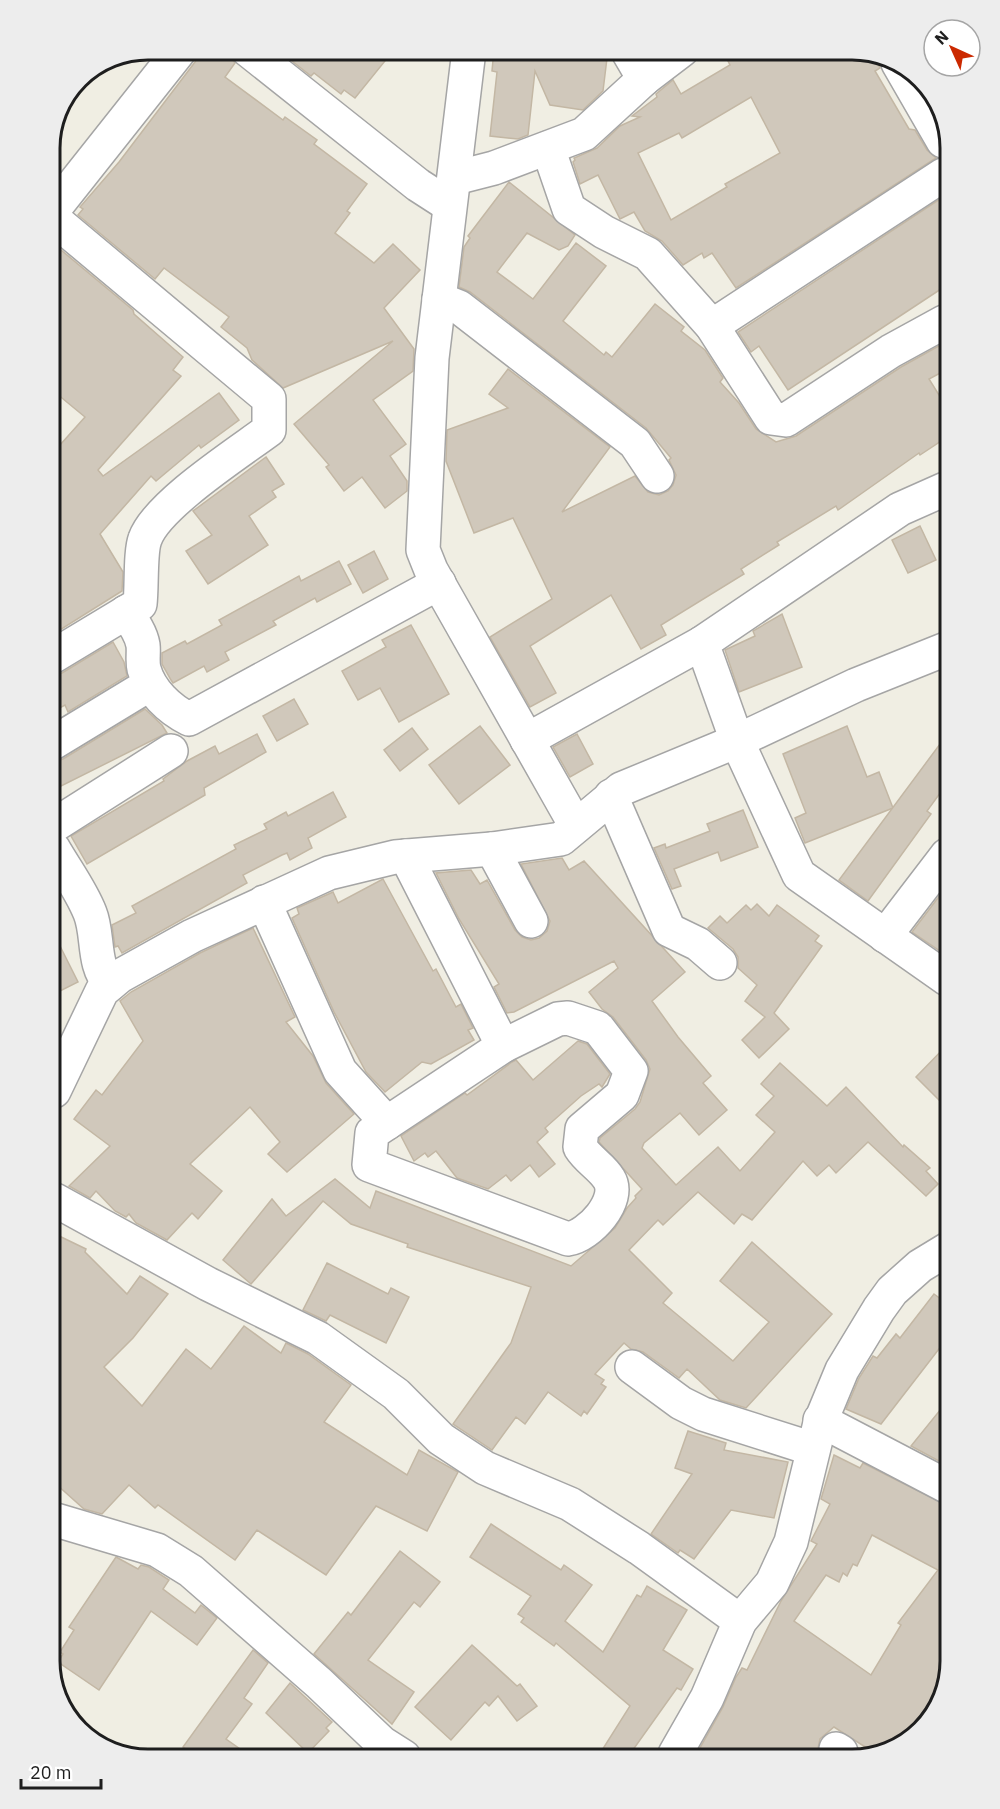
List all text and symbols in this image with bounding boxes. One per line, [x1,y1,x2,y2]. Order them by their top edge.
north arrow [922,18,982,78]
text: N [930,26,953,49]
scale bar [21,1752,100,1790]
text: 20 m [30,1761,72,1784]

